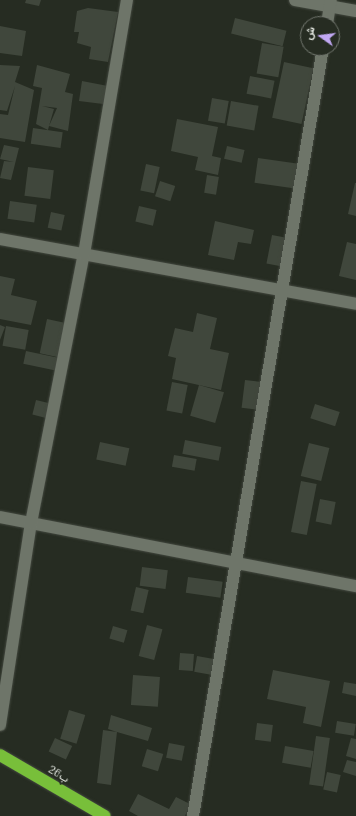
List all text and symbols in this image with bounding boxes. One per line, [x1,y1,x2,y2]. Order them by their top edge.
north arrow [300,16,340,56]
text: ش [301,25,318,41]
street label: 26ب [46,763,72,785]

